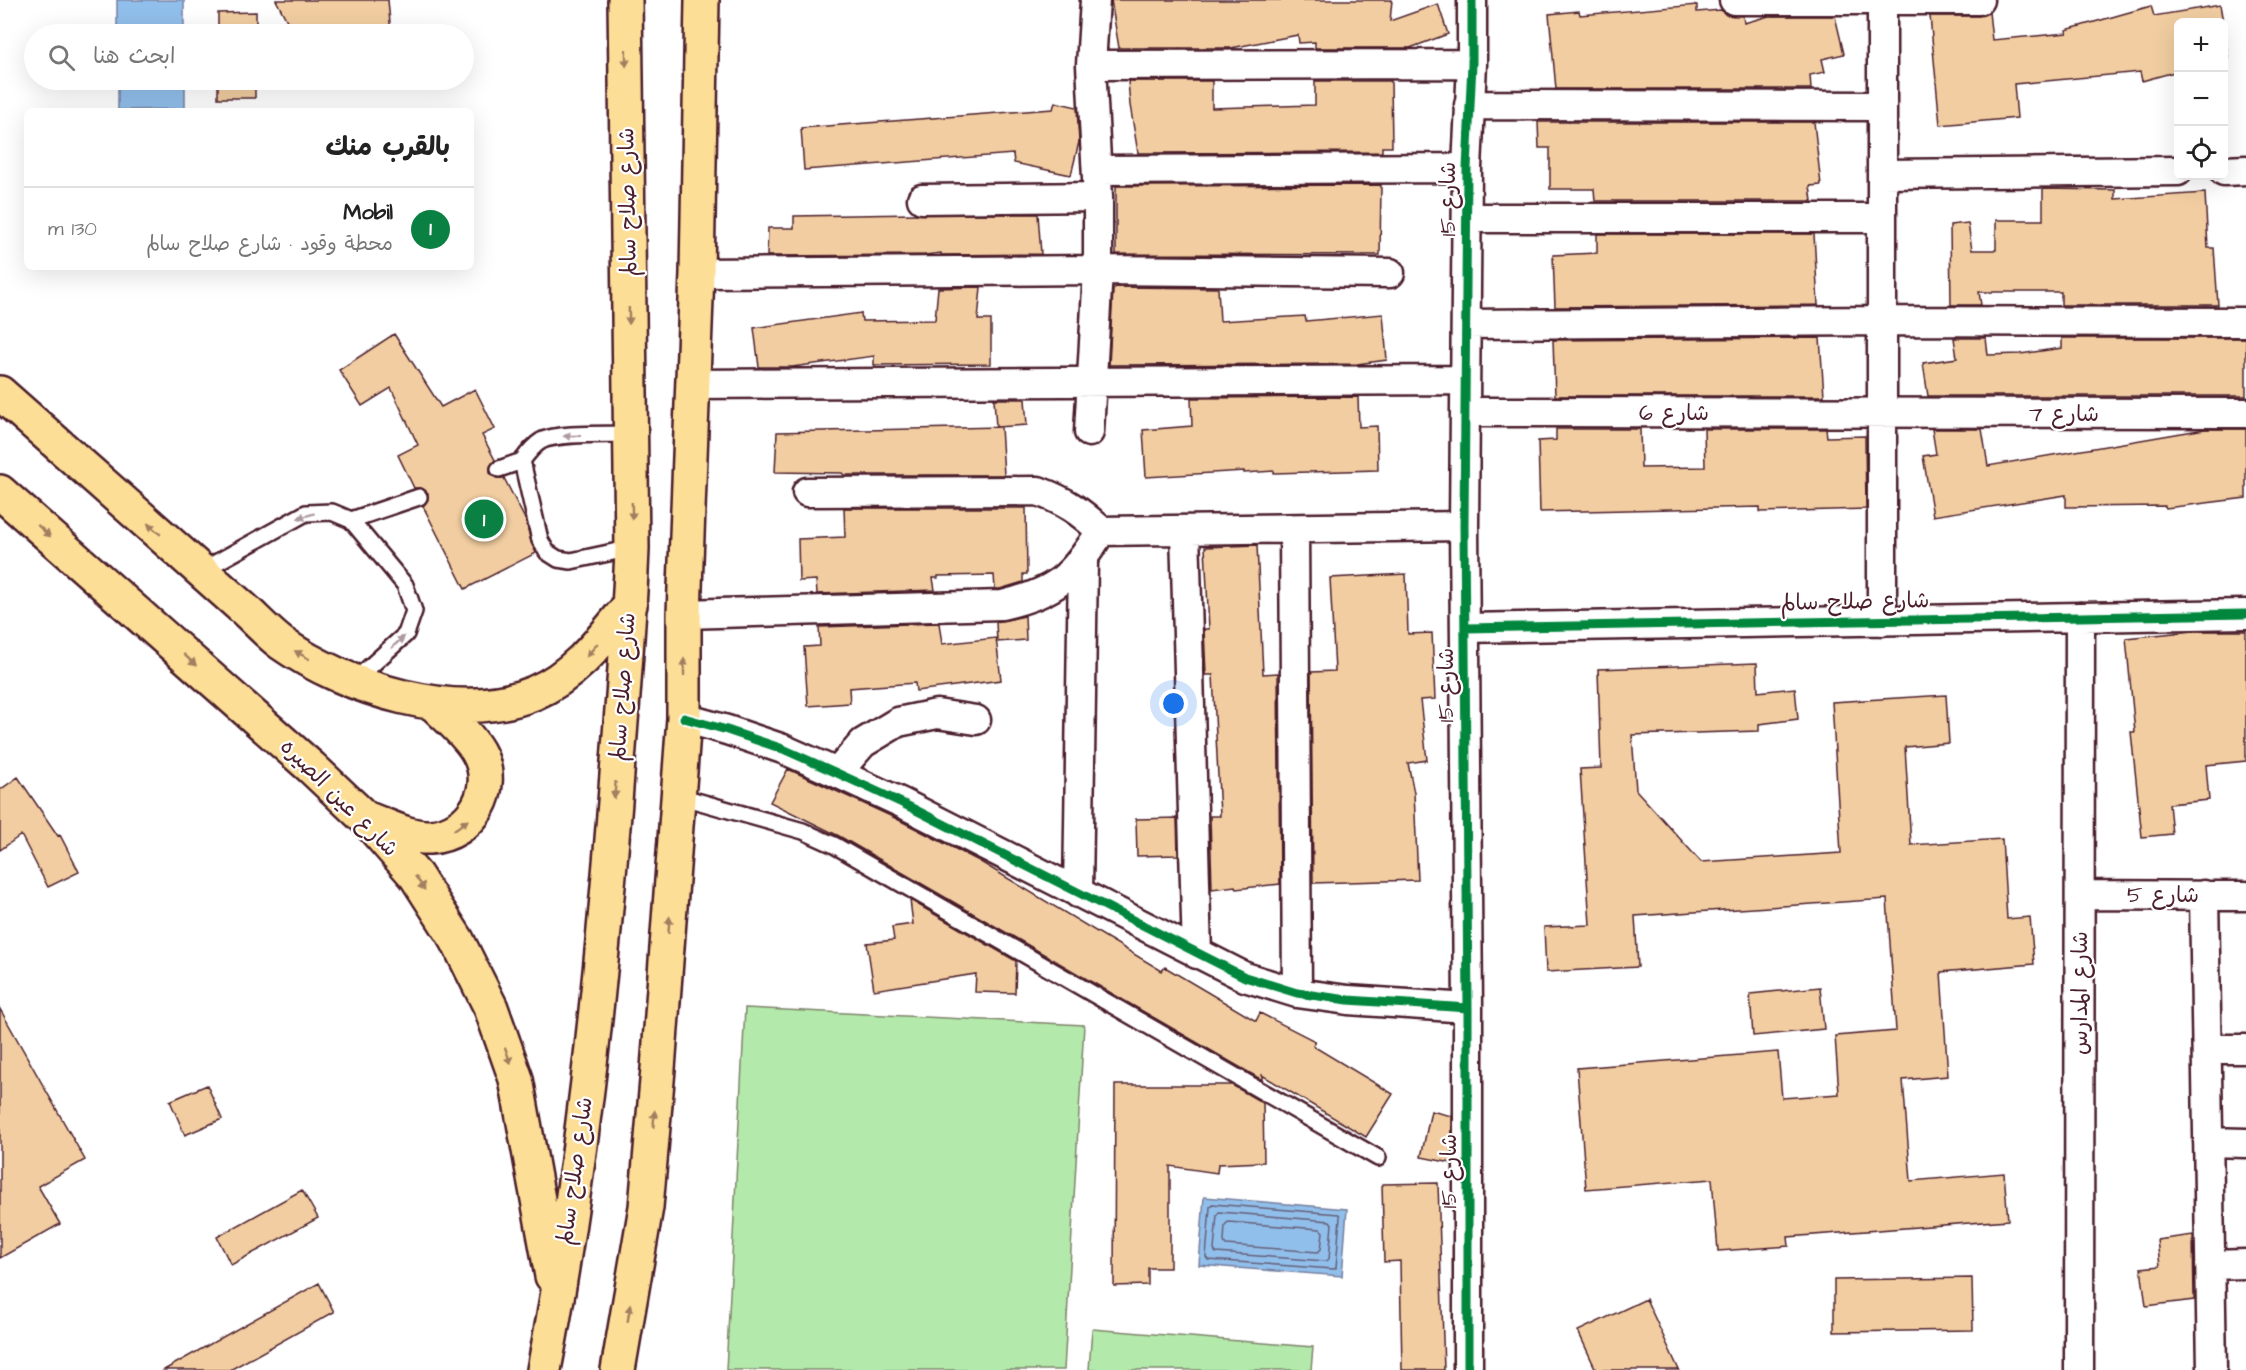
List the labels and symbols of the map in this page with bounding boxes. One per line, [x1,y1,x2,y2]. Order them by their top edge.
one-way arrow [621,49,631,68]
street label: شارع صلاح سالم [611,127,646,277]
street label: شارع 15 [1433,162,1464,236]
one-way arrow [624,307,634,326]
street label: شارع 6 [1639,398,1709,429]
street label: شارع 7 [2029,399,2099,430]
one-way arrow [562,432,581,441]
pin: 1 [464,496,504,542]
one-way arrow [627,502,636,521]
one-way arrow [297,512,315,521]
one-way arrow [146,522,161,536]
one-way arrow [36,524,51,537]
street label: شارع صلاح سالم [1780,585,1930,620]
street label: شارع صلاح سالم [602,612,645,762]
one-way arrow [390,635,405,649]
one-way arrow [586,642,599,658]
street label: شارع 15 [1431,648,1462,722]
one-way arrow [294,649,310,660]
one-way arrow [182,653,197,666]
one-way arrow [679,658,689,677]
your location [1159,689,1188,718]
street label: شارع عين الصيره [273,732,405,864]
one-way arrow [611,780,620,799]
one-way arrow [453,819,469,831]
one-way arrow [414,875,425,891]
street label: شارع 5 [2127,880,2199,911]
one-way arrow [664,915,674,934]
street label: شارع المدارس [2065,931,2096,1055]
one-way arrow [503,1047,513,1065]
street label: شارع صلاح سالم [549,1095,602,1247]
one-way arrow [649,1110,659,1129]
street label: شارع 15 [1434,1134,1465,1208]
one-way arrow [625,1303,634,1322]

